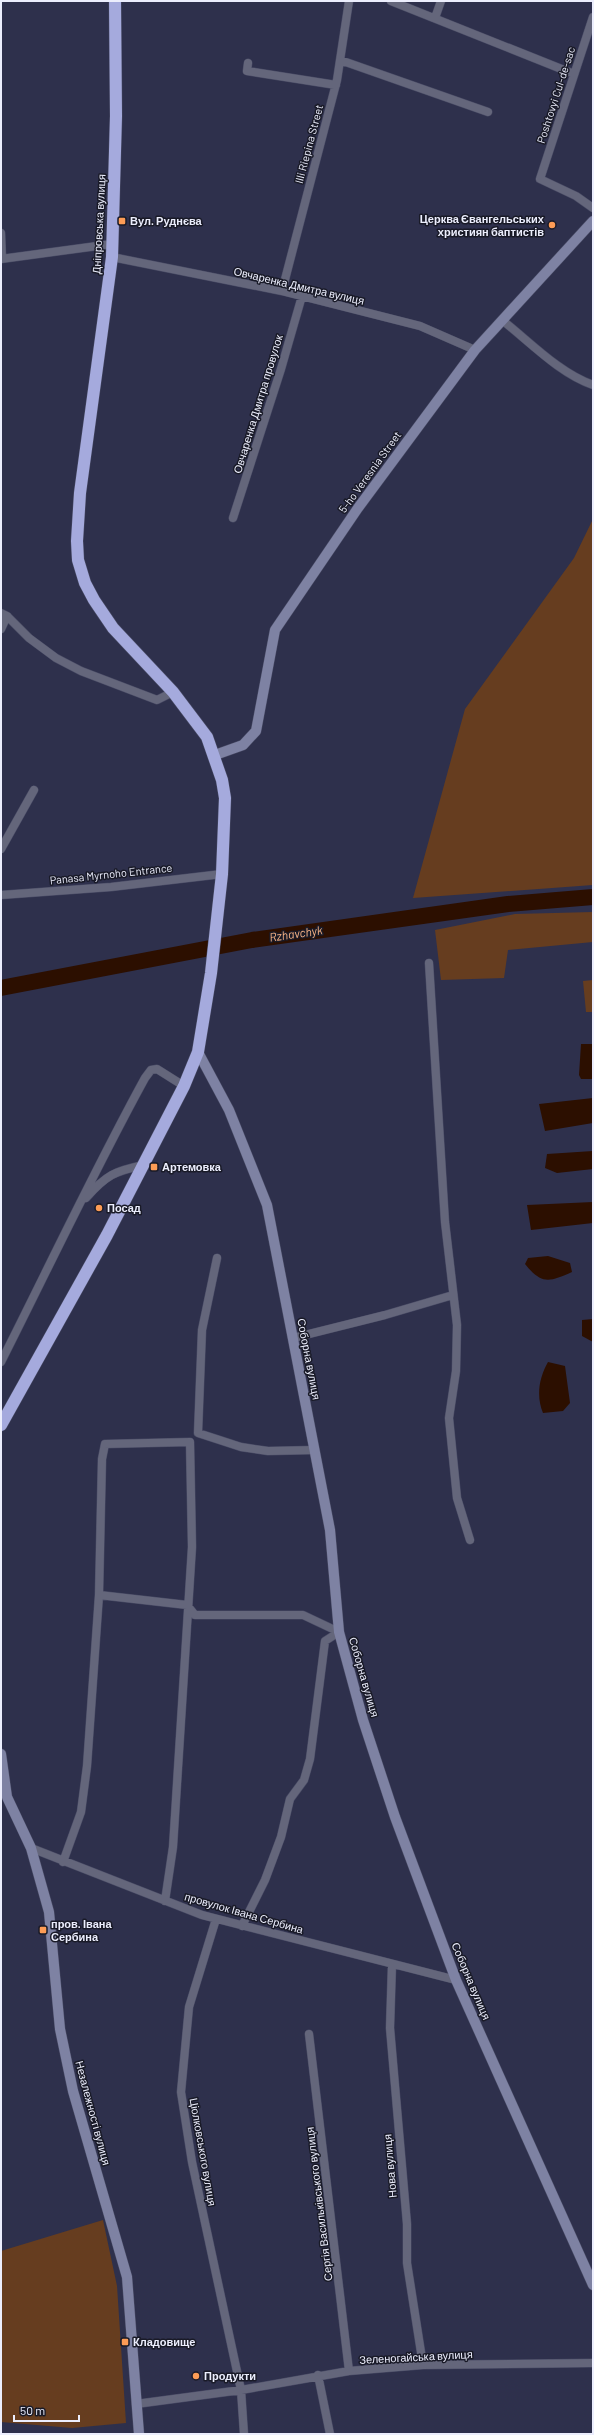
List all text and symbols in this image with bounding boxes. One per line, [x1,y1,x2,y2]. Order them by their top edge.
street label: Poshtovyi Cul-de-sac [534,45,577,145]
street label: Illi Riepina Street [292,103,325,185]
street label: Дніпровська вулиця [89,174,108,274]
place label: Церква Євангельських християн баптистів [420,212,545,238]
place label: Вул. Руднєва [130,214,203,227]
marker: Вул. Руднєва [117,216,127,226]
marker: Церква Євангельських християн баптистів [547,220,557,230]
street label: Овчаренка Дмитра вулиця [232,264,366,307]
street label: Овчаренка Дмитра провулок [230,333,285,475]
street label: 5-ho Veresnia Street [336,428,403,515]
street label: Panasa Myrnoho Entrance [49,861,173,886]
water label: Rzhavchyk [268,922,324,944]
place label: Артемовка [162,1160,222,1173]
marker: Артемовка [149,1162,159,1172]
place label: Посад [107,1201,141,1214]
marker: Посад [94,1203,104,1213]
street label: Соборна вулиця [295,1317,324,1401]
street label: Соборна вулиця [347,1635,382,1718]
street label: провулок Івана Сербина [183,1889,306,1936]
place label: пров. Івана Сербина [51,1917,112,1943]
marker: пров. Івана Сербина [38,1925,48,1935]
street label: Соборна вулиця [449,1940,494,2021]
street label: Незалежності вулиця [73,2059,114,2167]
street label: Ціолковського вулиця [188,2097,219,2207]
street label: Сергія Васильківського вулиця [303,2126,334,2282]
street label: Нова вулиця [380,2134,399,2198]
place label: Кладовище [133,2335,195,2348]
marker: Кладовище [120,2337,130,2347]
street label: Зеленогайська вулиця [359,2347,473,2366]
place label: Продукти [204,2369,256,2382]
marker: Продукти [191,2371,201,2381]
scale bar [14,2397,79,2423]
text: 50 m [20,2403,45,2417]

